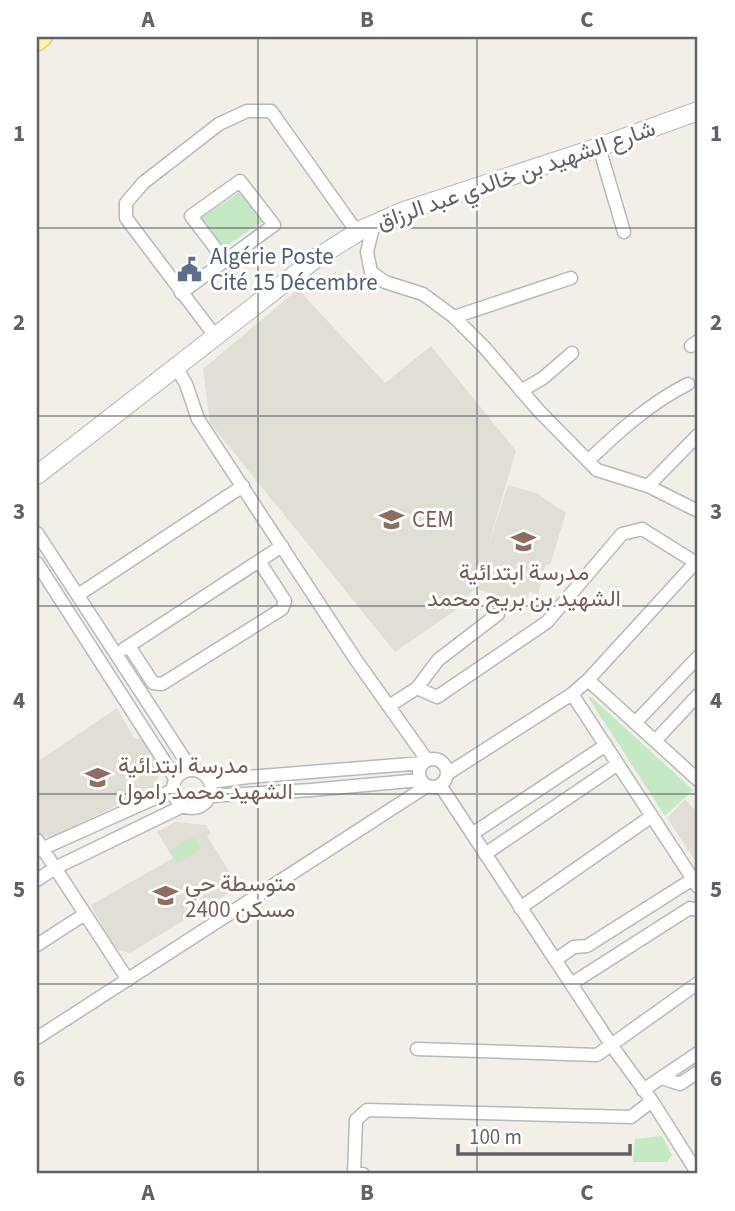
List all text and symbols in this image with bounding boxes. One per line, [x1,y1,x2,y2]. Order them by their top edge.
text: A [140,3,155,36]
text: B [360,3,374,36]
text: C [580,3,594,36]
street label: شارع الشهيد بن خالدي عبد الرزاق [372,112,660,240]
text: 1 [13,117,25,150]
text: 1 [710,117,722,150]
place label: Algérie Poste Cité 15 Décembre [210,240,378,299]
public building icon: Algérie Poste Cité 15 Décembre [176,255,204,283]
text: 2 [13,306,25,339]
text: 2 [710,306,722,339]
text: 3 [13,495,25,528]
text: 3 [710,495,722,528]
place label: CEM [412,503,454,536]
school or university icon: CEM [378,505,406,533]
school or university icon: مدرسة ابتدائية الشهيد بن بريح محمد [510,528,538,556]
place label: مدرسة ابتدائية الشهيد بن بريح محمد [427,556,621,615]
text: 4 [13,684,25,717]
text: 4 [710,684,722,717]
place label: مدرسة ابتدائية الشهيد محمد رامول [118,749,293,808]
school or university icon: مدرسة ابتدائية الشهيد محمد رامول [84,764,112,792]
place label: متوسطة حي 2400 مسكن [185,867,296,926]
text: 5 [13,873,25,906]
text: 5 [710,873,722,906]
school or university icon: متوسطة حي 2400 مسكن [151,882,179,910]
text: 6 [13,1062,25,1095]
text: 6 [710,1062,722,1095]
scale bar [458,1113,630,1157]
text: 100 m [469,1122,522,1152]
text: A [140,1176,155,1209]
text: B [360,1176,374,1209]
text: C [580,1176,594,1209]

